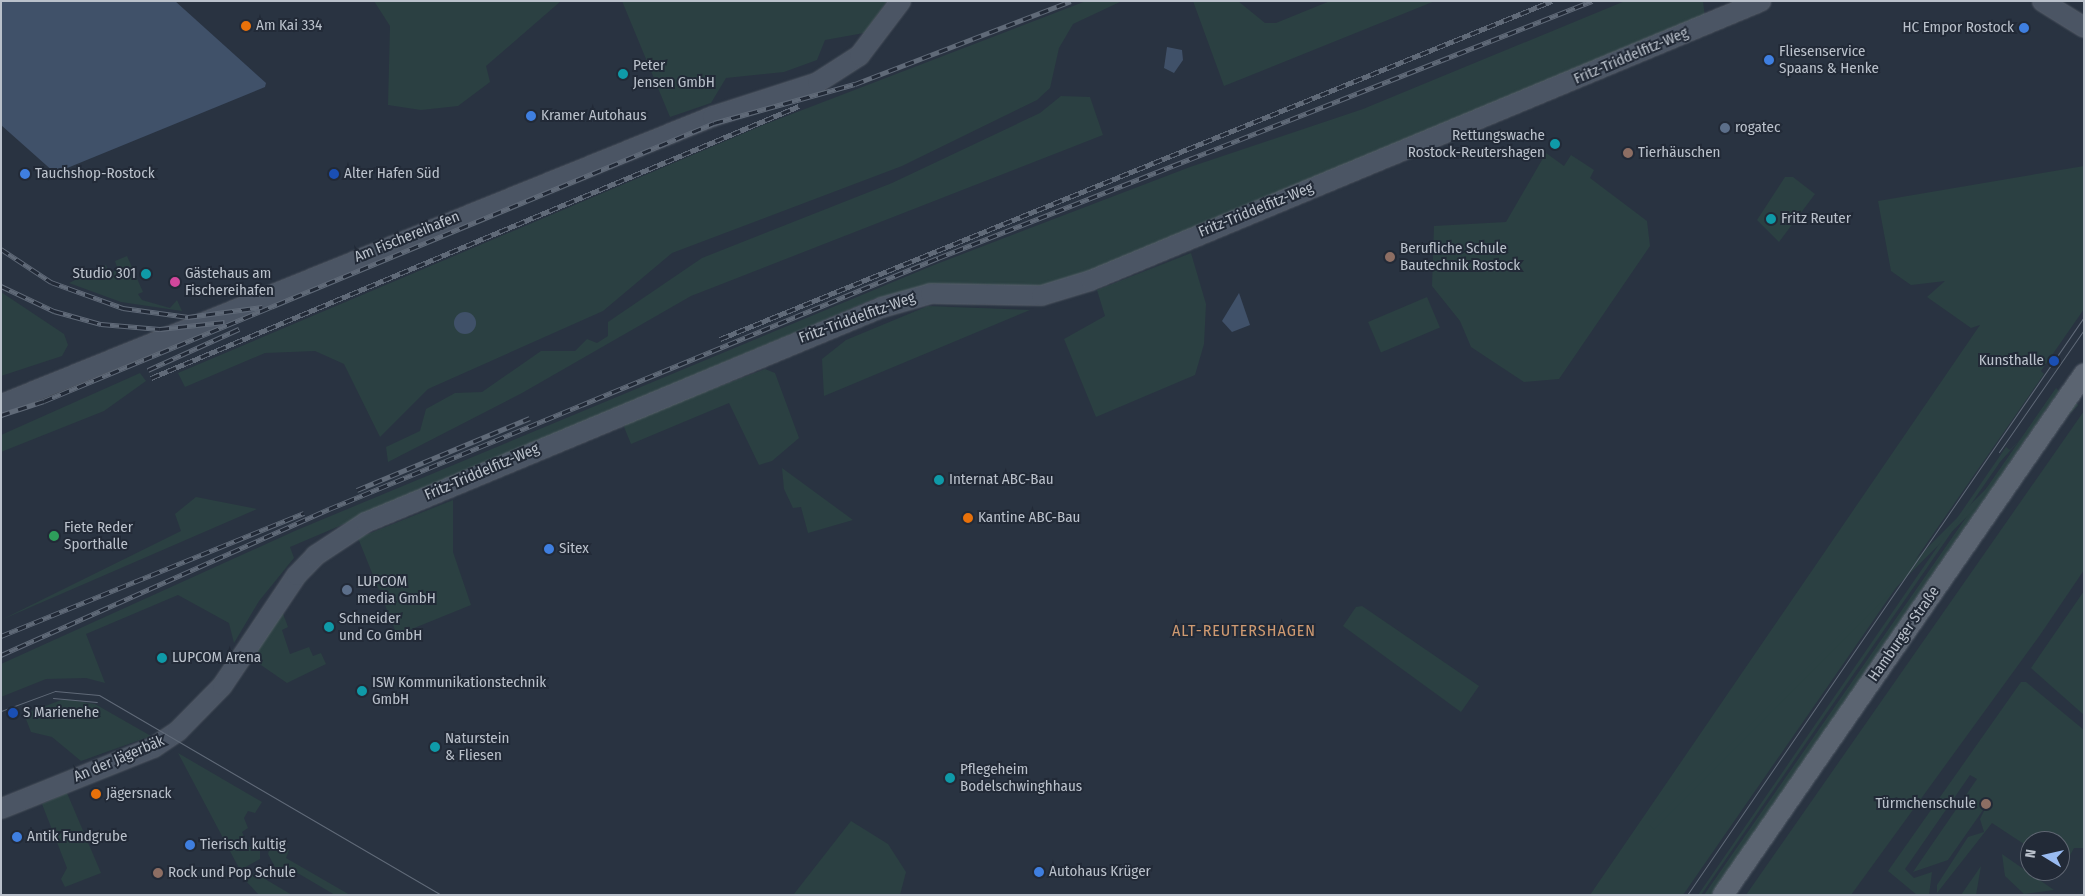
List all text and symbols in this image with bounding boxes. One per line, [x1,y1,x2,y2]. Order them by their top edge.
place label: Am Kai 334 [256,17,322,35]
place label: HC Empor Rostock [1902,19,2014,37]
marker: Am Kai 334 [240,20,252,32]
marker: HC Empor Rostock [2018,22,2030,34]
street label: Fritz-Triddelfitz-Weg [1571,24,1691,88]
place label: Fliesenservice Spaans & Henke [1779,42,1879,77]
marker: Fliesenservice Spaans & Henke [1763,54,1775,66]
place label: Peter Jensen GmbH [633,56,715,91]
marker: Peter Jensen GmbH [617,68,629,80]
place label: Kramer Autohaus [541,107,647,125]
marker: Kramer Autohaus [525,110,537,122]
place label: rogatec [1735,119,1780,137]
marker: rogatec [1719,122,1731,134]
place label: Rettungswache Rostock-Reutershagen [1408,126,1545,161]
marker: Rettungswache Rostock-Reutershagen [1549,138,1561,150]
place label: Tierhäuschen [1638,144,1721,162]
marker: Tierhäuschen [1622,147,1634,159]
place label: Tauchshop-Rostock [35,165,155,183]
place label: Alter Hafen Süd [344,165,440,183]
marker: Tauchshop-Rostock [19,168,31,180]
marker: Alter Hafen Süd [328,168,340,180]
street label: Fritz-Triddelfitz-Weg [1196,179,1316,241]
street label: Am Fischereihafen [352,208,462,266]
place label: Fritz Reuter [1781,210,1851,228]
marker: Fritz Reuter [1765,213,1777,225]
place label: Berufliche Schule Bautechnik Rostock [1400,239,1520,274]
marker: Berufliche Schule Bautechnik Rostock [1384,251,1396,263]
place label: Gästehaus am Fischereihafen [185,264,274,299]
place label: Studio 301 [73,265,136,283]
marker: Studio 301 [140,268,152,280]
marker: Gästehaus am Fischereihafen [169,276,181,288]
street label: Fritz-Triddelfitz-Weg [796,289,918,347]
place label: Kunsthalle [1979,352,2044,370]
marker: Kunsthalle [2048,355,2060,367]
street label: Fritz-Triddelfitz-Weg [422,440,542,504]
place label: Internat ABC-Bau [949,471,1054,489]
marker: Internat ABC-Bau [933,474,945,486]
place label: Kantine ABC-Bau [978,509,1080,527]
marker: Kantine ABC-Bau [962,512,974,524]
place label: Fiete Reder Sporthalle [64,518,133,553]
marker: Fiete Reder Sporthalle [48,530,60,542]
place label: Sitex [559,540,589,558]
marker: Sitex [543,543,555,555]
place label: LUPCOM media GmbH [357,572,436,607]
street label: Hamburger Straße [1865,583,1943,685]
marker: LUPCOM media GmbH [341,584,353,596]
place label: Schneider und Co GmbH [339,609,422,644]
marker: Schneider und Co GmbH [323,621,335,633]
district label: ALT-REUTERSHAGEN [1170,621,1318,641]
place label: LUPCOM Arena [172,649,261,667]
marker: LUPCOM Arena [156,652,168,664]
place label: ISW Kommunikationstechnik GmbH [372,673,546,708]
marker: ISW Kommunikationstechnik GmbH [356,685,368,697]
place label: S Marienehe [23,704,99,722]
marker: S Marienehe [7,707,19,719]
place label: Naturstein & Fliesen [445,729,509,764]
street label: An der Jägerbäk [71,732,167,786]
marker: Naturstein & Fliesen [429,741,441,753]
place label: Pflegeheim Bodelschwinghhaus [960,760,1082,795]
marker: Pflegeheim Bodelschwinghhaus [944,772,956,784]
place label: Jägersnack [106,785,172,803]
marker: Jägersnack [90,788,102,800]
place label: Türmchenschule [1876,795,1976,813]
marker: Türmchenschule [1980,798,1992,810]
place label: Antik Fundgrube [27,828,127,846]
marker: Antik Fundgrube [11,831,23,843]
north arrow [2020,831,2070,881]
place label: Tierisch kultig [200,836,286,854]
marker: Tierisch kultig [184,839,196,851]
text: N [2022,848,2040,859]
place label: Autohaus Krüger [1049,863,1151,881]
place label: Rock und Pop Schule [168,864,296,882]
marker: Autohaus Krüger [1033,866,1045,878]
marker: Rock und Pop Schule [152,867,164,879]

